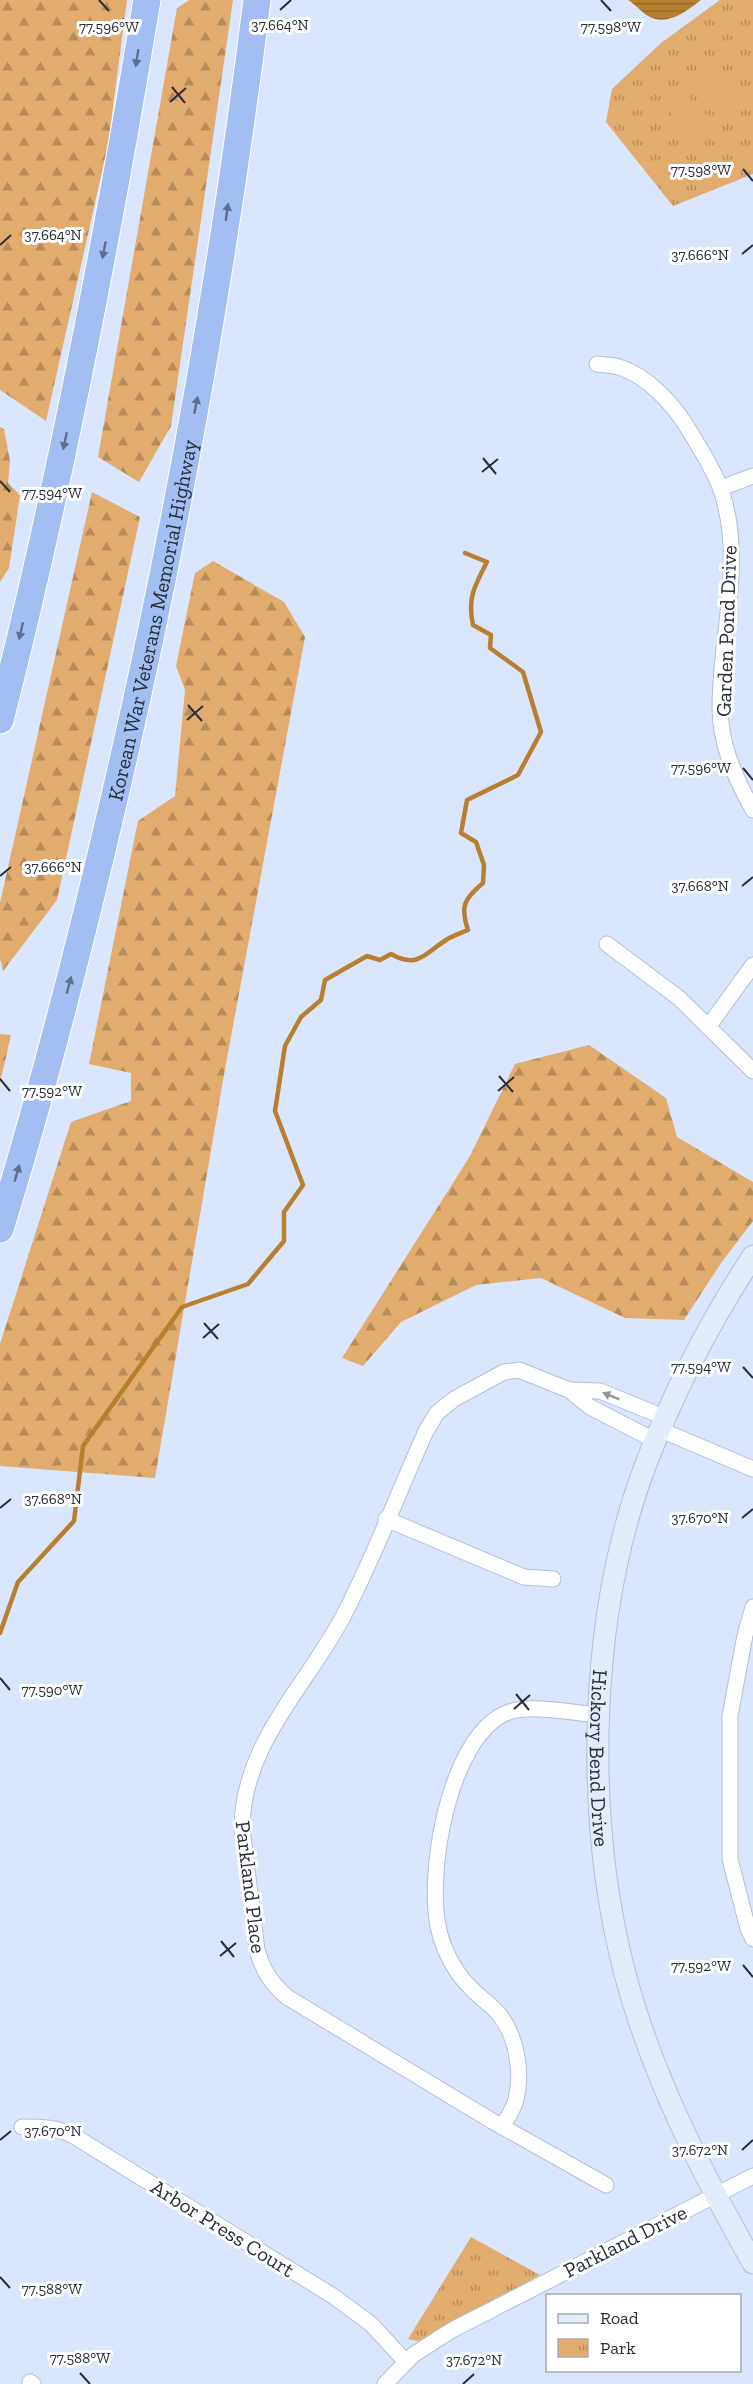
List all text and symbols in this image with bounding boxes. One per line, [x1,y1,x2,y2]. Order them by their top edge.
text: 37.664°N [251,16,309,34]
text: 77.596°W [79,18,139,36]
text: 77.598°W [581,18,641,36]
one-way arrow [133,48,142,67]
text: 77.598°W [671,161,731,179]
one-way arrow [222,203,231,222]
text: 37.664°N [24,226,82,244]
one-way arrow [99,241,108,260]
text: 37.666°N [671,246,729,264]
one-way arrow [192,395,201,414]
one-way arrow [60,432,69,451]
street label: Korean War Veterans Memorial Highway [102,437,202,803]
text: 77.594°W [22,484,82,502]
street label: Garden Pond Drive [711,545,741,717]
one-way arrow [16,622,26,640]
text: 77.596°W [671,759,731,777]
text: 37.666°N [24,858,82,876]
text: 37.668°N [671,877,729,895]
one-way arrow [64,976,74,994]
text: 77.592°W [22,1082,82,1100]
one-way arrow [13,1164,22,1182]
text: 77.594°W [671,1358,731,1376]
one-way arrow [602,1391,620,1401]
text: 37.668°N [24,1490,82,1508]
text: 37.670°N [671,1509,729,1527]
street label: Hickory Bend Drive [585,1669,615,1848]
text: 77.590°W [22,1681,82,1699]
street label: Parkland Place [230,1819,272,1955]
text: 77.592°W [671,1957,731,1975]
text: 37.670°N [24,2122,82,2140]
text: 37.672°N [672,2141,728,2159]
street label: Arbor Press Court [147,2174,299,2282]
street label: Parkland Drive [559,2199,691,2283]
text: 77.588°W [22,2280,82,2298]
legend [546,2294,741,2372]
text: Road [600,2307,639,2329]
text: Park [600,2337,636,2359]
text: 77.588°W [50,2349,110,2367]
text: 37.672°N [446,2351,502,2369]

